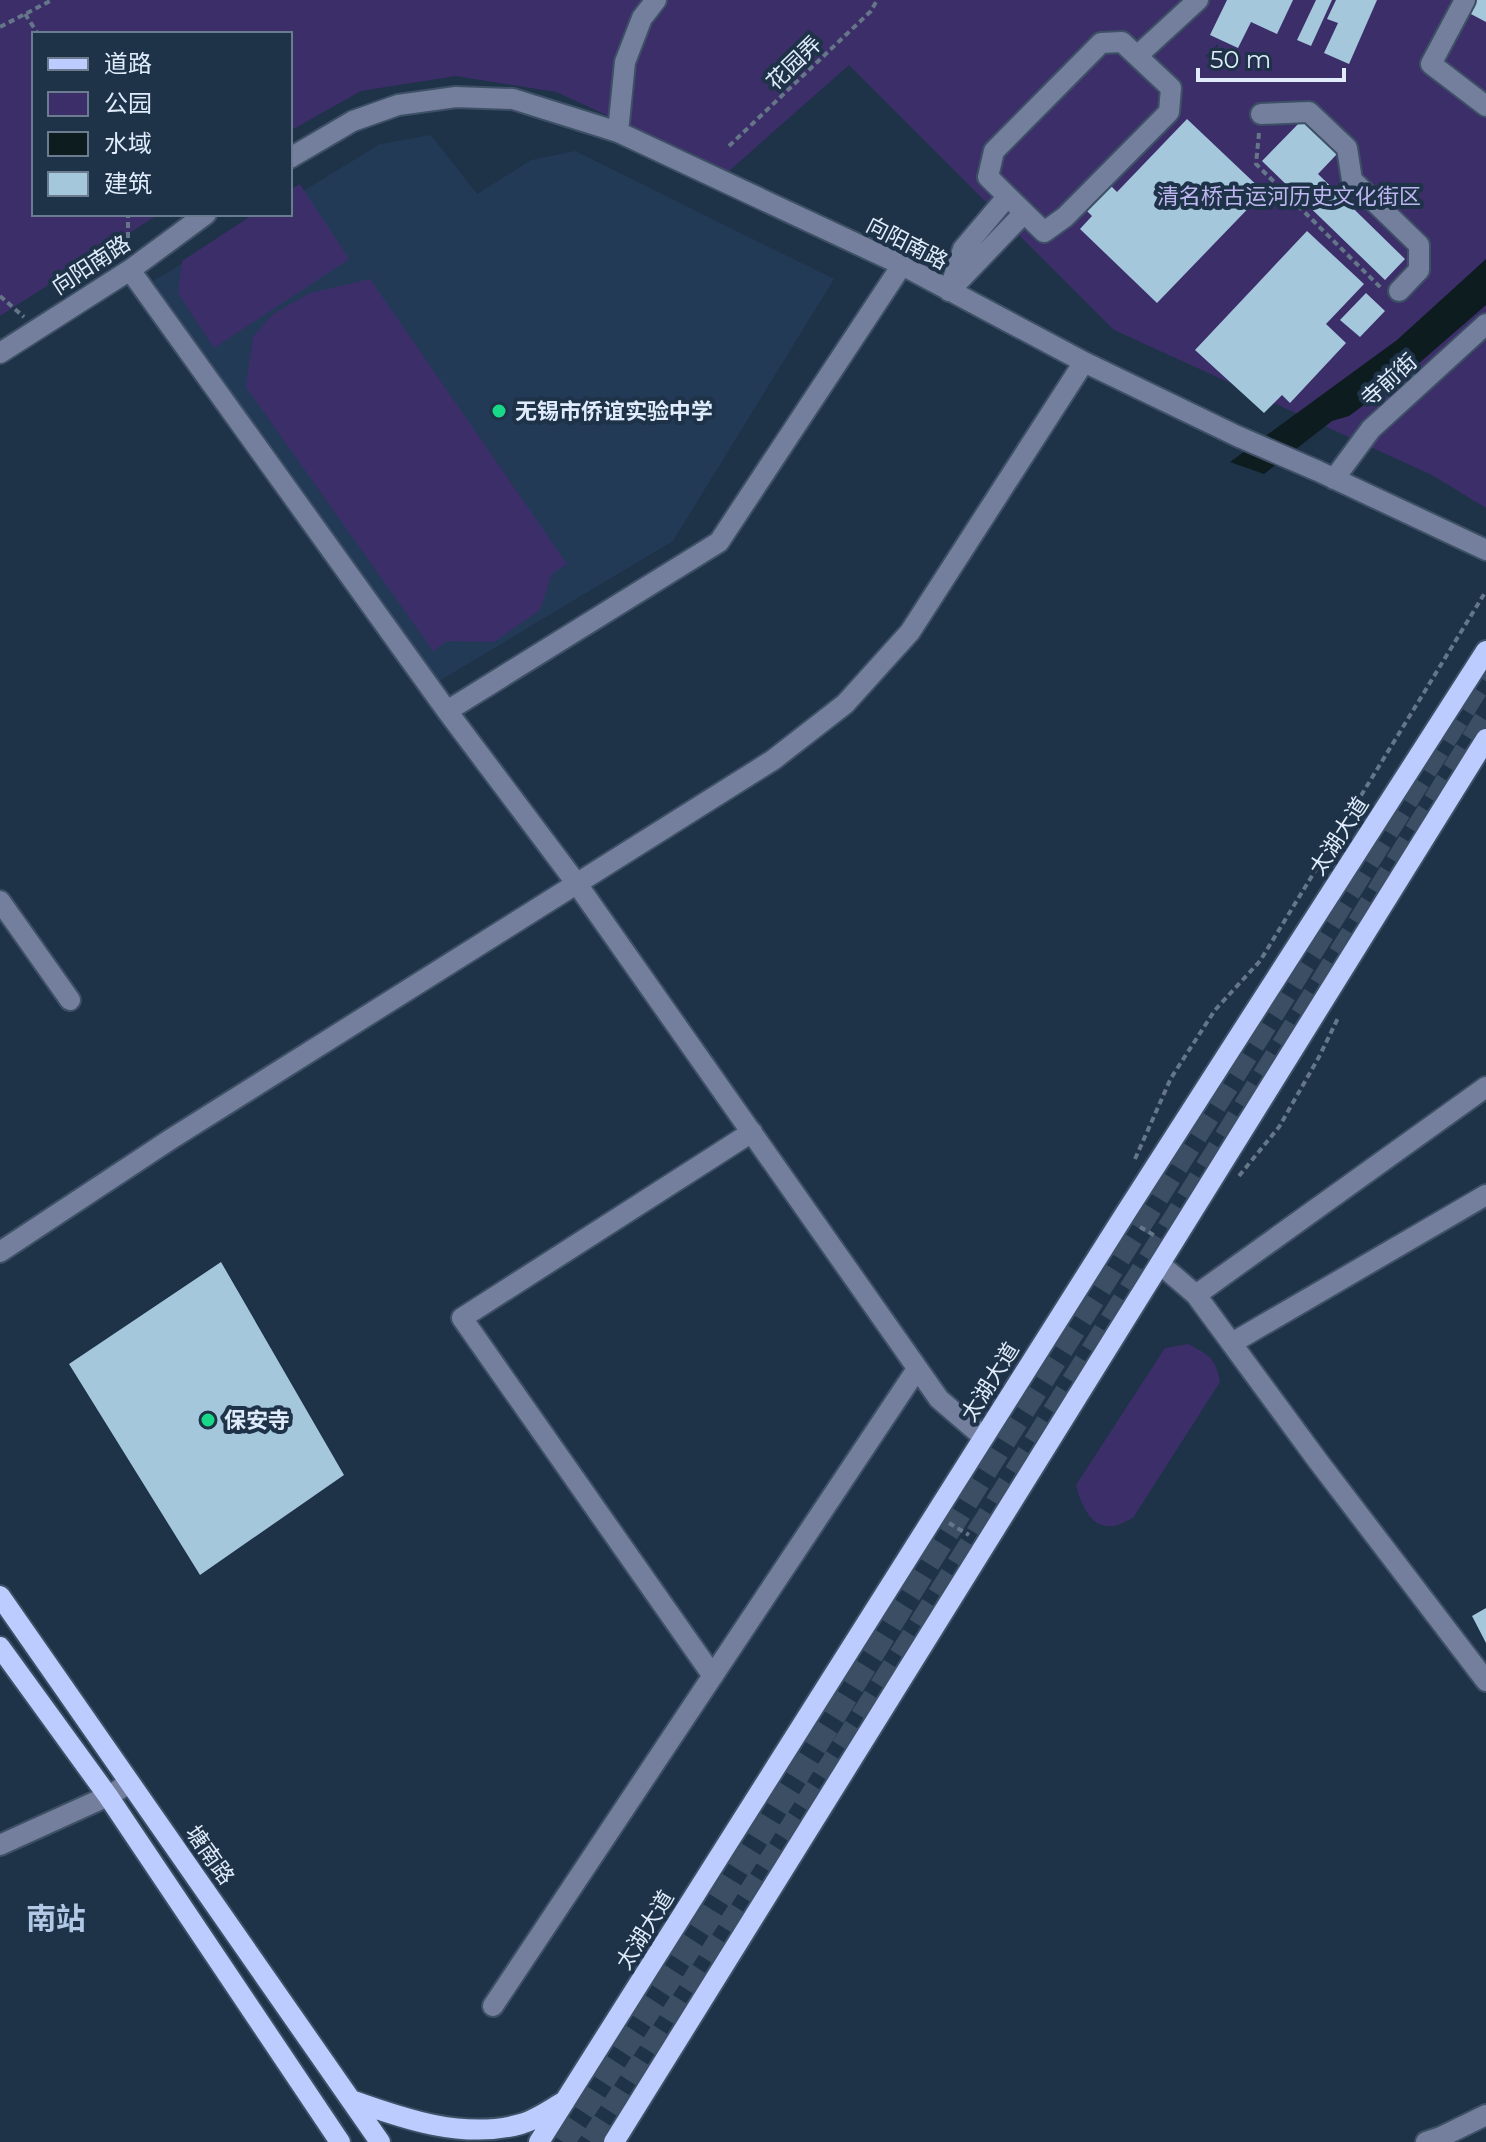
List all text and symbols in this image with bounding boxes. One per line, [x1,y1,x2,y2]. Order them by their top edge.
street label: 花园弄 [761,30,827,96]
legend [32,32,292,216]
scale bar [1198,32,1344,82]
text: 50 m [1210,45,1271,74]
text: 道路 [104,49,152,78]
text: 公园 [104,89,152,118]
text: 水域 [104,129,152,158]
text: 建筑 [104,169,152,198]
park label: 清名桥古运河历史文化街区 [1157,183,1421,210]
street label: 向阳南路 [862,211,952,275]
street label: 向阳南路 [47,230,135,300]
street label: 寺前街 [1355,348,1423,412]
place label: 无锡市侨谊实验中学 [515,398,713,425]
marker: 无锡市侨谊实验中学 [490,402,508,420]
street label: 太湖大道 [1304,792,1374,880]
street label: 太湖大道 [955,1338,1025,1426]
place label: 保安寺 [224,1407,290,1434]
marker: 保安寺 [199,1411,217,1429]
street label: 塘南路 [180,1820,240,1890]
street label: 太湖大道 [610,1886,680,1974]
district label: 南站 [26,1900,86,1937]

